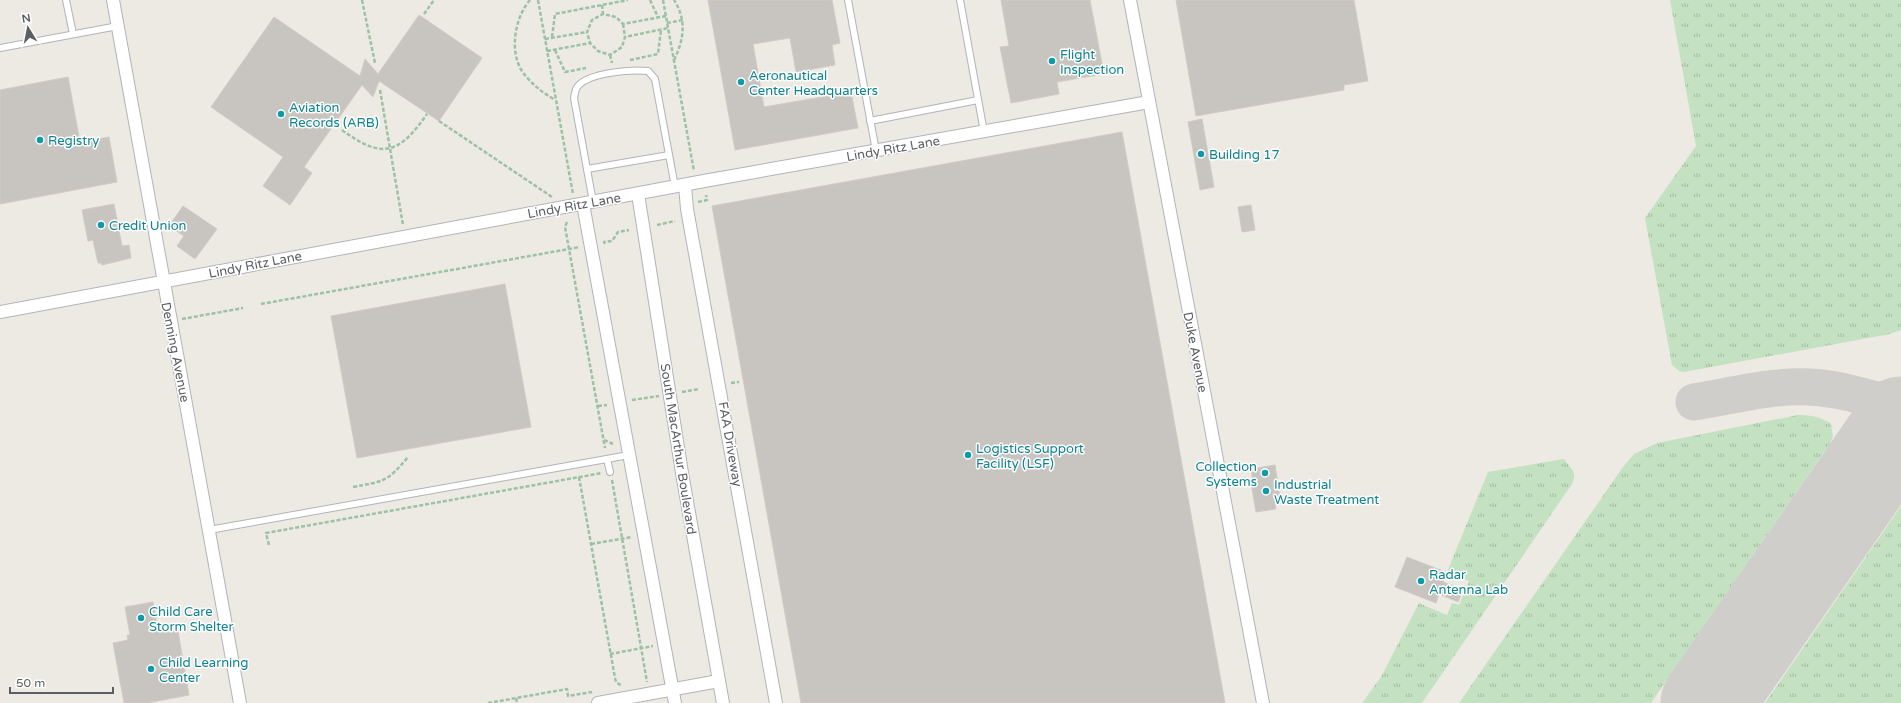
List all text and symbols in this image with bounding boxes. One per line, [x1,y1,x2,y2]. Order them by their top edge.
north arrow [8,8,48,48]
text: N [21,11,32,26]
place label: Flight Inspection [1060,47,1124,78]
marker: Flight Inspection [1047,56,1057,66]
place label: Aeronautical Center Headquarters [749,68,878,99]
marker: Aeronautical Center Headquarters [736,77,746,87]
place label: Aviation Records (ARB) [289,100,379,131]
marker: Aviation Records (ARB) [276,109,286,119]
place label: Registry [48,133,99,149]
street label: Lindy Ritz Lane [845,133,941,165]
marker: Registry [35,135,45,145]
place label: Building 17 [1209,147,1280,163]
marker: Building 17 [1196,149,1206,159]
street label: Lindy Ritz Lane [526,190,622,222]
place label: Credit Union [109,218,186,234]
marker: Credit Union [96,220,106,230]
street label: Lindy Ritz Lane [207,248,303,282]
street label: Denning Avenue [157,301,193,404]
street label: Duke Avenue [1179,311,1211,394]
street label: South MacArthur Boulevard [657,362,699,536]
street label: FAA Driveway [715,400,745,488]
place label: Logistics Support Facility (LSF) [976,441,1084,472]
marker: Logistics Support Facility (LSF) [963,450,973,460]
place label: Collection Systems [1195,459,1257,490]
marker: Collection Systems [1260,468,1270,478]
place label: Industrial Waste Treatment [1274,477,1379,508]
marker: Industrial Waste Treatment [1261,486,1271,496]
place label: Radar Antenna Lab [1429,567,1508,598]
marker: Radar Antenna Lab [1416,576,1426,586]
place label: Child Care Storm Shelter [149,604,233,635]
marker: Child Care Storm Shelter [136,613,146,623]
place label: Child Learning Center [159,655,248,686]
marker: Child Learning Center [146,664,156,674]
scale bar [10,669,113,695]
text: 50 m [16,676,45,690]

